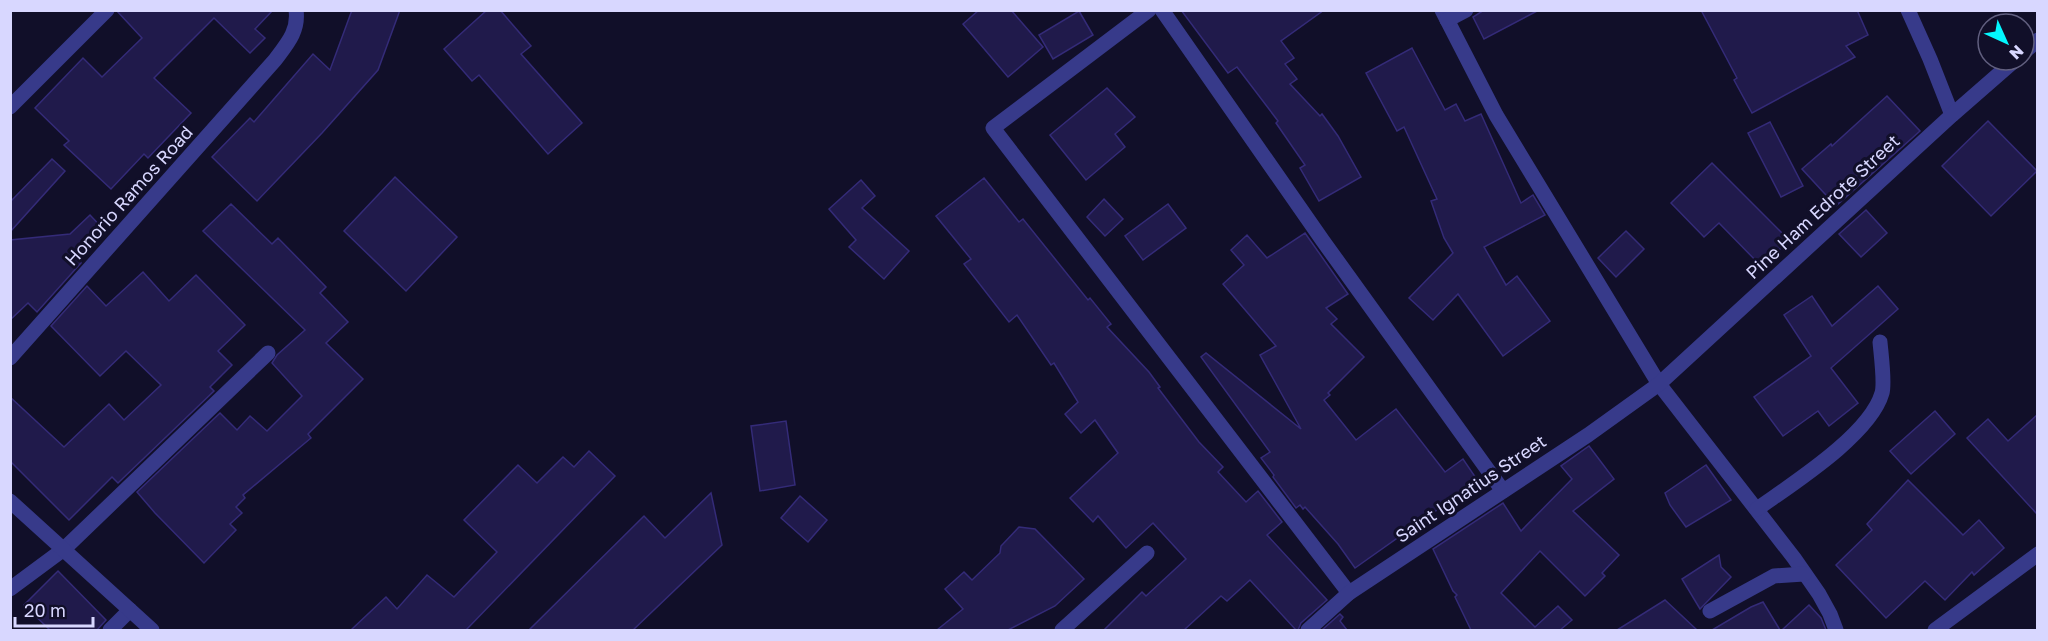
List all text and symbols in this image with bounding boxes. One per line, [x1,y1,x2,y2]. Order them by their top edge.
north arrow [1976,12,2036,72]
text: N [2005,41,2028,64]
street label: Honorio Ramos Road [60,121,197,270]
street label: Pine Ham Edrote Street [1741,129,1904,283]
street label: Saint Ignatius Street [1391,430,1550,547]
scale bar [15,590,93,628]
text: 20 m [24,599,66,621]

